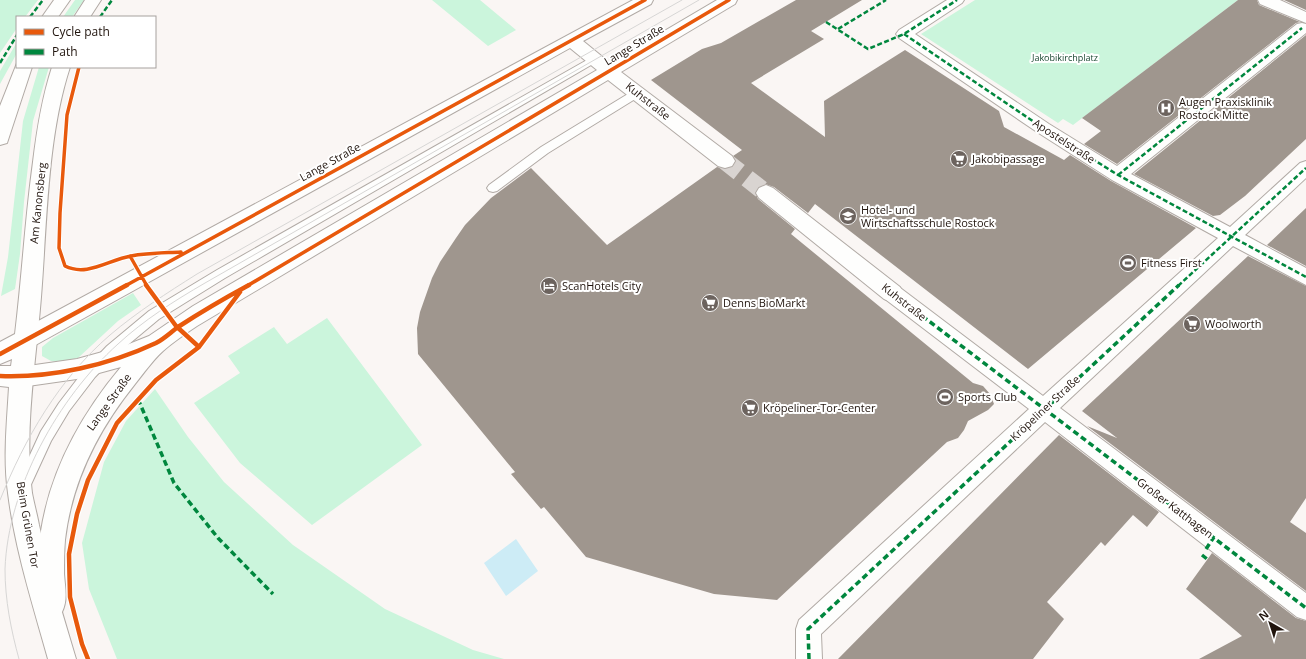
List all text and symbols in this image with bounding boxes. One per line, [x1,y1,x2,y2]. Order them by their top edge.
legend [16,16,156,68]
street label: Lange Straße [601,21,666,68]
text: Cycle path [52,23,110,40]
text: Path [52,43,78,60]
park label: Jakobikirchplatz [1031,51,1098,64]
street label: Kuhstraße [623,78,674,123]
place label: Augen Praxisklinik Rostock Mitte [1179,94,1272,122]
hospital icon: Augen Praxisklinik Rostock Mitte [1156,98,1176,118]
street label: Apostelstraße [1030,115,1098,166]
street label: Lange Straße [297,139,363,184]
supermarket icon: Jakobipassage [949,149,969,169]
place label: Jakobipassage [971,151,1045,166]
street label: Am Kanonsberg [26,162,49,244]
place label: Hotel- und Wirtschaftsschule Rostock [861,202,995,230]
school or university icon: Hotel- und Wirtschaftsschule Rostock [838,206,858,226]
sports icon: Fitness First [1118,253,1138,273]
place label: Fitness First [1141,255,1202,270]
hotel icon: ScanHotels City [539,276,559,296]
place label: ScanHotels City [562,278,641,293]
street label: Kuhstraße [879,279,930,324]
supermarket icon: Denns BioMarkt [700,293,720,313]
place label: Denns BioMarkt [723,295,806,310]
supermarket icon: Woolworth [1182,314,1202,334]
place label: Woolworth [1205,316,1261,331]
street label: Lange Straße [83,370,134,433]
street label: Kröpeliner Straße [1007,371,1083,444]
sports icon: Sports Club [935,387,955,407]
place label: Sports Club [958,389,1017,404]
supermarket icon: Kröpeliner-Tor-Center [740,398,760,418]
place label: Kröpeliner-Tor-Center [763,400,876,415]
street label: Großer Katthagen [1134,474,1217,541]
street label: Beim Grünen Tor [13,480,44,570]
north arrow [1250,603,1290,643]
text: N [1255,606,1272,623]

